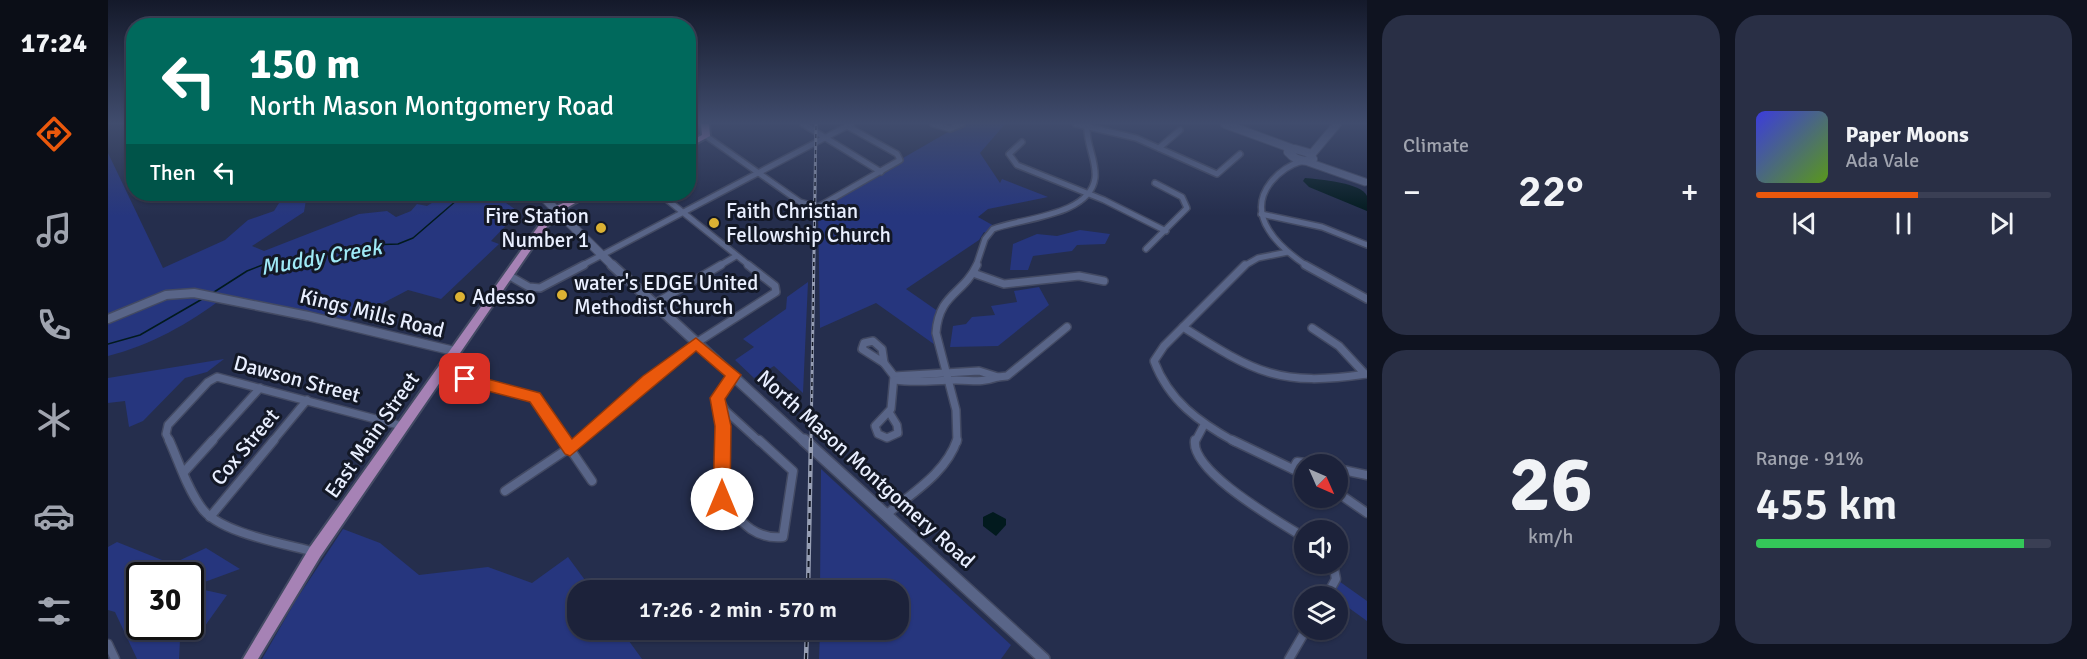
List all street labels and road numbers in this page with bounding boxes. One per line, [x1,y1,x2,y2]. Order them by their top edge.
street label: Kings Mills Road [297,282,447,344]
street label: Dawson Street [231,350,363,408]
street label: North Mason Montgomery Road [752,364,980,574]
street label: East Main Street [319,367,425,503]
street label: Cox Street [205,403,285,491]

